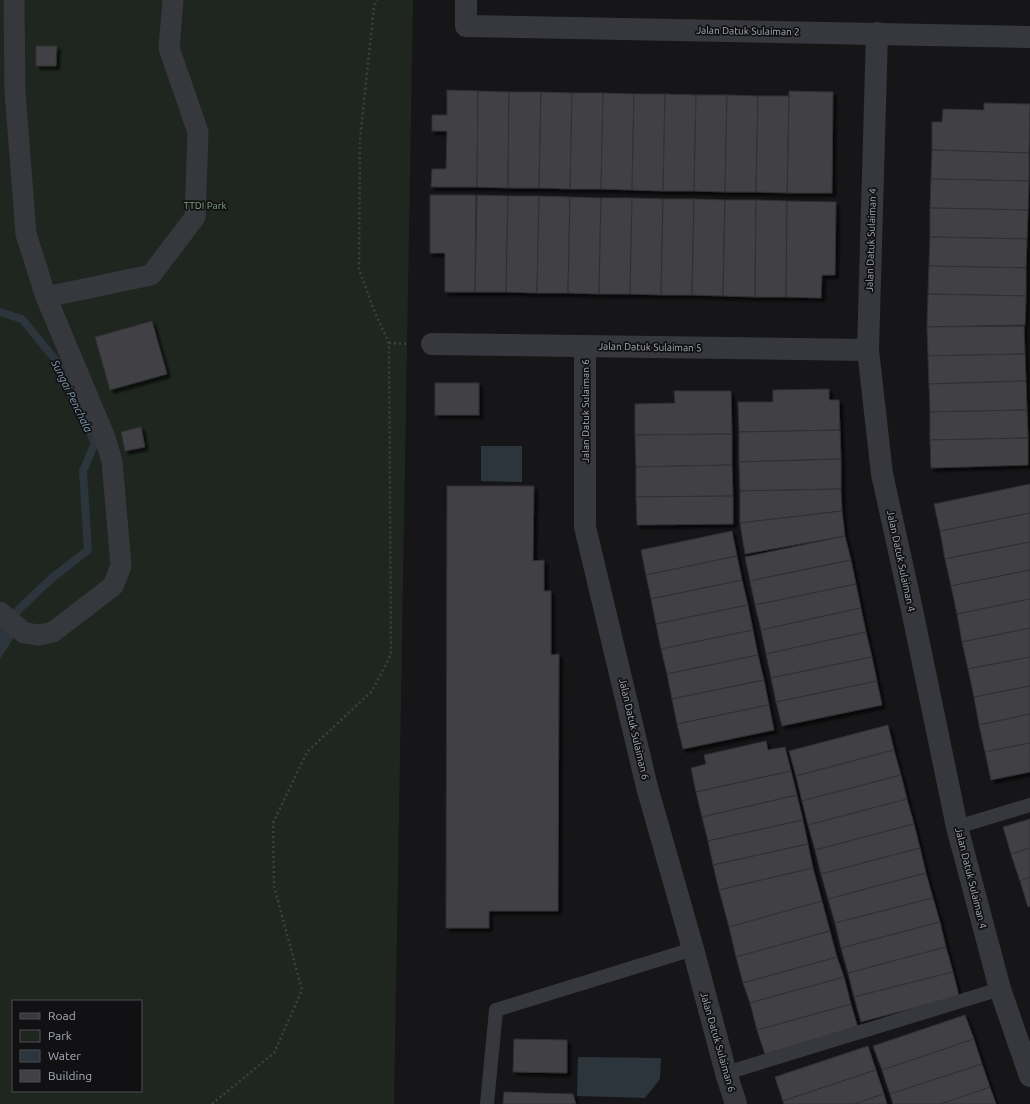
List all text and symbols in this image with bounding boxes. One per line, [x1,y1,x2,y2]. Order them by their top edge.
street label: Jalan Datuk Sulaiman 2 [696,25,800,37]
street label: Jalan Datuk Sulaiman 4 [864,188,878,292]
park label: TTDI Park [183,200,227,211]
street label: Jalan Datuk Sulaiman 5 [598,341,702,353]
water label: Sungai Penchala [49,357,95,434]
street label: Jalan Datuk Sulaiman 6 [580,359,591,463]
street label: Jalan Datuk Sulaiman 4 [885,509,917,613]
street label: Jalan Datuk Sulaiman 6 [617,677,651,781]
street label: Jalan Datuk Sulaiman 4 [953,826,989,930]
street label: Jalan Datuk Sulaiman 6 [698,991,738,1094]
legend [12,1000,142,1092]
text: Road [48,1009,76,1022]
text: Park [48,1029,72,1042]
text: Water [48,1049,81,1062]
text: Building [48,1069,92,1082]

